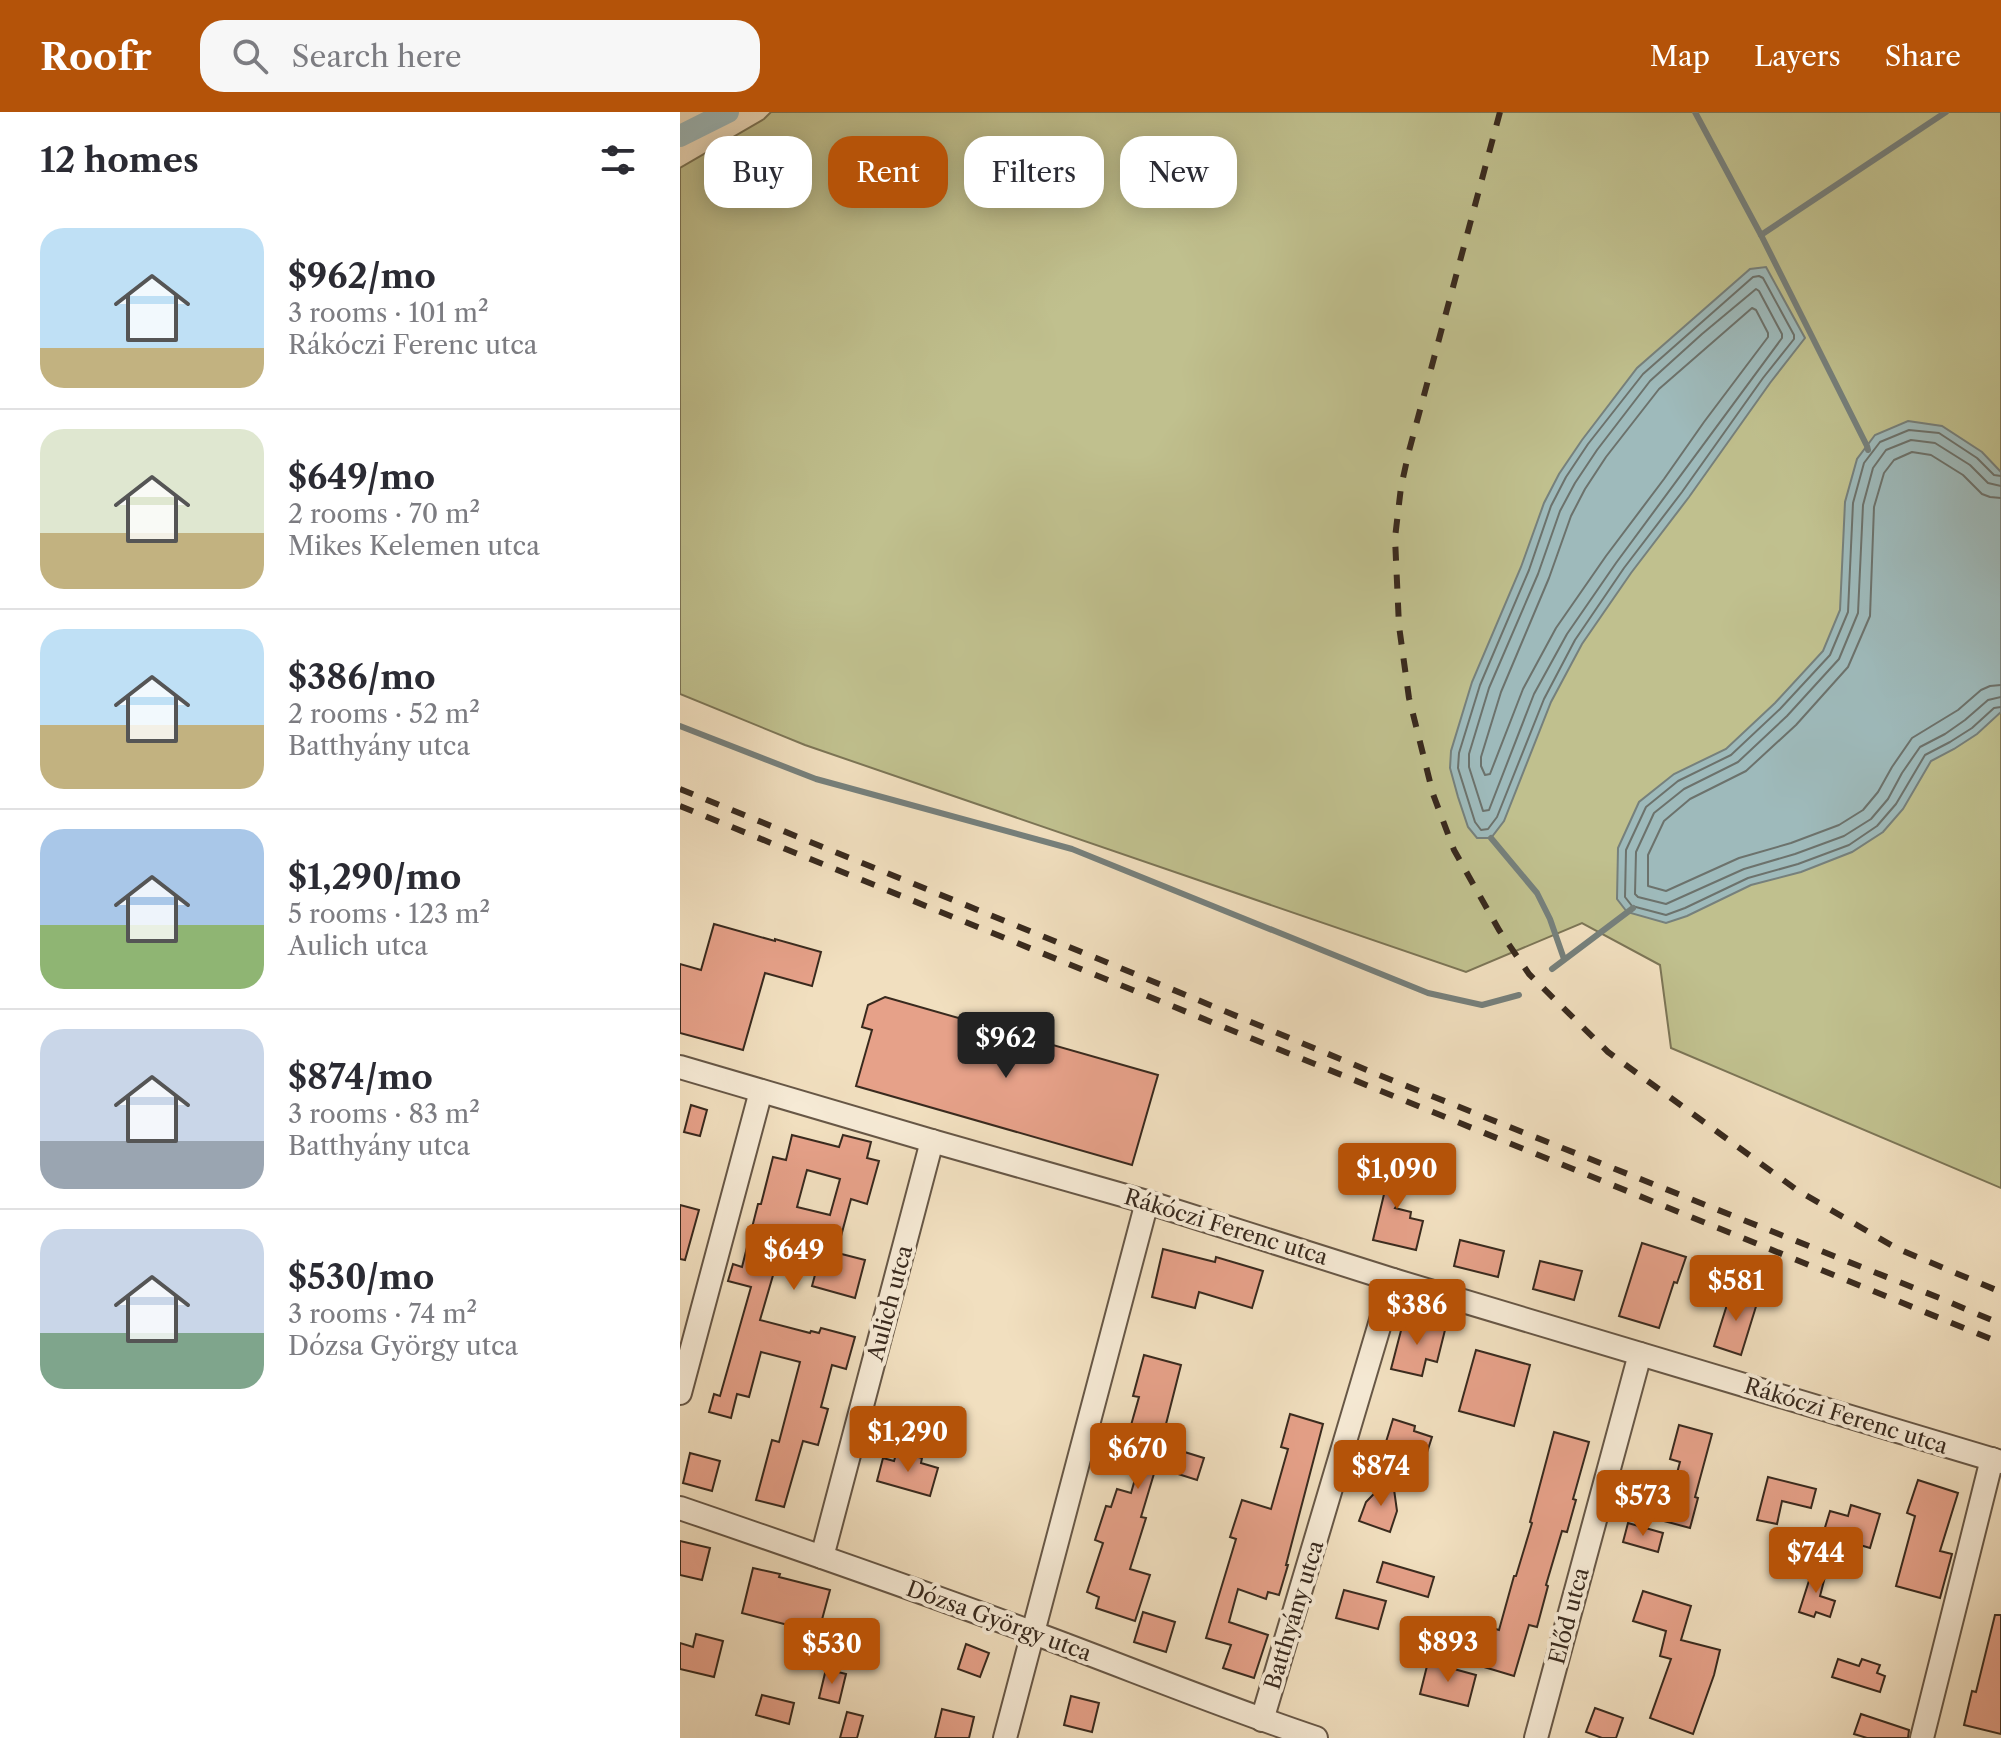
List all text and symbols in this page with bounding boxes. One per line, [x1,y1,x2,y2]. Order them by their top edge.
search box [200,20,760,92]
text: Roofr [40,33,152,80]
icon: search [228,34,272,78]
text: Search here [292,38,462,75]
text: Map [1650,39,1710,73]
text: Layers [1754,39,1841,73]
text: Share [1885,39,1961,73]
chip: Buy [704,136,812,208]
chip: Rent [828,136,948,208]
chip: Filters [964,136,1104,208]
chip: New [1120,136,1237,208]
icon: filters [596,138,640,182]
text: 12 homes [40,139,199,181]
text: $962/mo [288,255,436,297]
icon: home [104,260,200,356]
text: 3 rooms · 101 m² [288,297,489,329]
text: Rákóczi Ferenc utca [288,329,538,361]
text: $649/mo [288,456,435,498]
icon: home [104,461,200,557]
text: 2 rooms · 70 m² [288,498,480,530]
text: Mikes Kelemen utca [288,530,540,562]
text: $386/mo [288,656,436,698]
icon: home [104,661,200,757]
text: 2 rooms · 52 m² [288,698,480,730]
text: Batthyány utca [288,730,470,762]
text: $1,290/mo [288,856,461,898]
icon: home [104,861,200,957]
text: 5 rooms · 123 m² [288,898,490,930]
text: Aulich utca [288,930,428,962]
pin: $962 [959,1012,1053,1080]
text: $962 [976,1022,1036,1054]
text: $874/mo [288,1056,433,1098]
icon: home [104,1061,200,1157]
text: 3 rooms · 83 m² [288,1098,480,1130]
text: Batthyány utca [288,1130,470,1162]
pin: $1,090 [1332,1143,1462,1211]
text: $1,090 [1356,1153,1438,1185]
street label: Rákóczi Ferenc utca [1121,1183,1331,1271]
pin: $649 [747,1224,841,1292]
text: $649 [764,1234,824,1266]
street label: Aulich utca [861,1242,918,1365]
pin: $581 [1689,1255,1783,1323]
text: $530/mo [288,1256,434,1298]
icon: home [104,1261,200,1357]
text: $581 [1708,1265,1764,1297]
pin: $386 [1370,1279,1464,1347]
text: $386 [1387,1289,1447,1321]
text: 3 rooms · 74 m² [288,1298,477,1330]
text: Dózsa György utca [288,1330,518,1362]
street label: Rákóczi Ferenc utca [1741,1372,1951,1460]
pin: $1,290 [843,1406,973,1474]
text: $1,290 [868,1416,948,1448]
pin: $670 [1091,1423,1185,1491]
text: $670 [1108,1433,1168,1465]
pin: $874 [1334,1440,1428,1508]
text: $874 [1352,1450,1410,1482]
pin: $573 [1596,1470,1690,1538]
text: $573 [1614,1480,1672,1512]
pin: $744 [1769,1527,1863,1595]
street label: Batthyány utca [1259,1537,1330,1693]
text: $744 [1787,1537,1845,1569]
street label: Előd utca [1543,1564,1595,1667]
street label: Dózsa György utca [903,1575,1096,1667]
pin: $893 [1401,1616,1495,1684]
pin: $530 [785,1618,879,1686]
text: $893 [1418,1626,1478,1658]
text: $530 [802,1628,862,1660]

